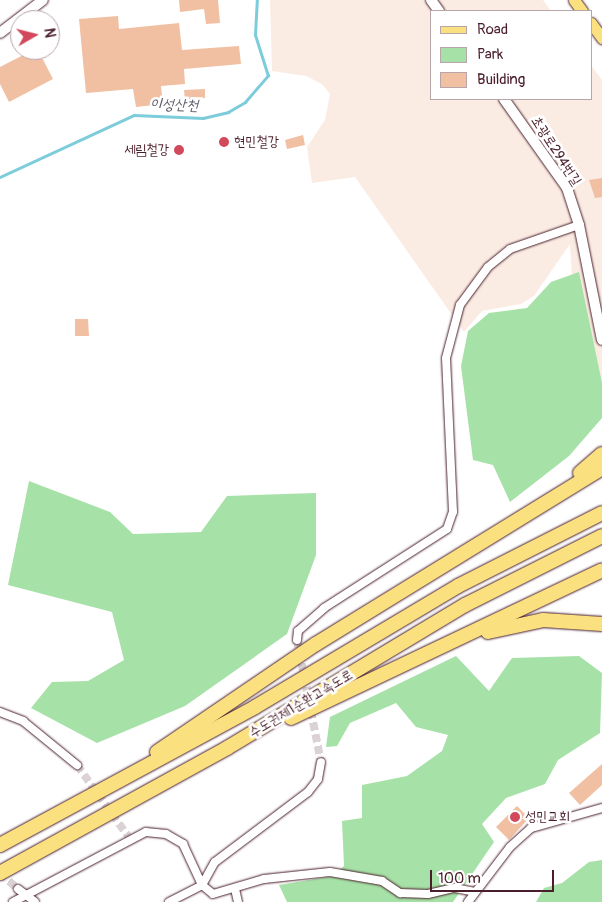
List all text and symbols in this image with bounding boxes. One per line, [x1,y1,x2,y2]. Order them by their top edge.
north arrow [10,10,60,60]
legend [430,10,592,100]
text: Road [477,20,508,39]
text: N [40,27,58,39]
text: Park [477,45,503,64]
text: Building [477,70,525,89]
water label: 이성산천 [150,95,198,115]
street label: 초광로294번길 [527,113,585,189]
place label: 현민철강 [234,134,279,150]
marker: 현민철강 [218,136,230,148]
place label: 세림철강 [124,142,169,158]
marker: 세림철강 [173,144,185,156]
street label: 수도권제1순환고속도로 [246,666,356,742]
place label: 성민교회 [525,809,570,825]
marker: 성민교회 [509,811,521,823]
scale bar [432,860,556,892]
text: 100 m [438,869,481,888]

